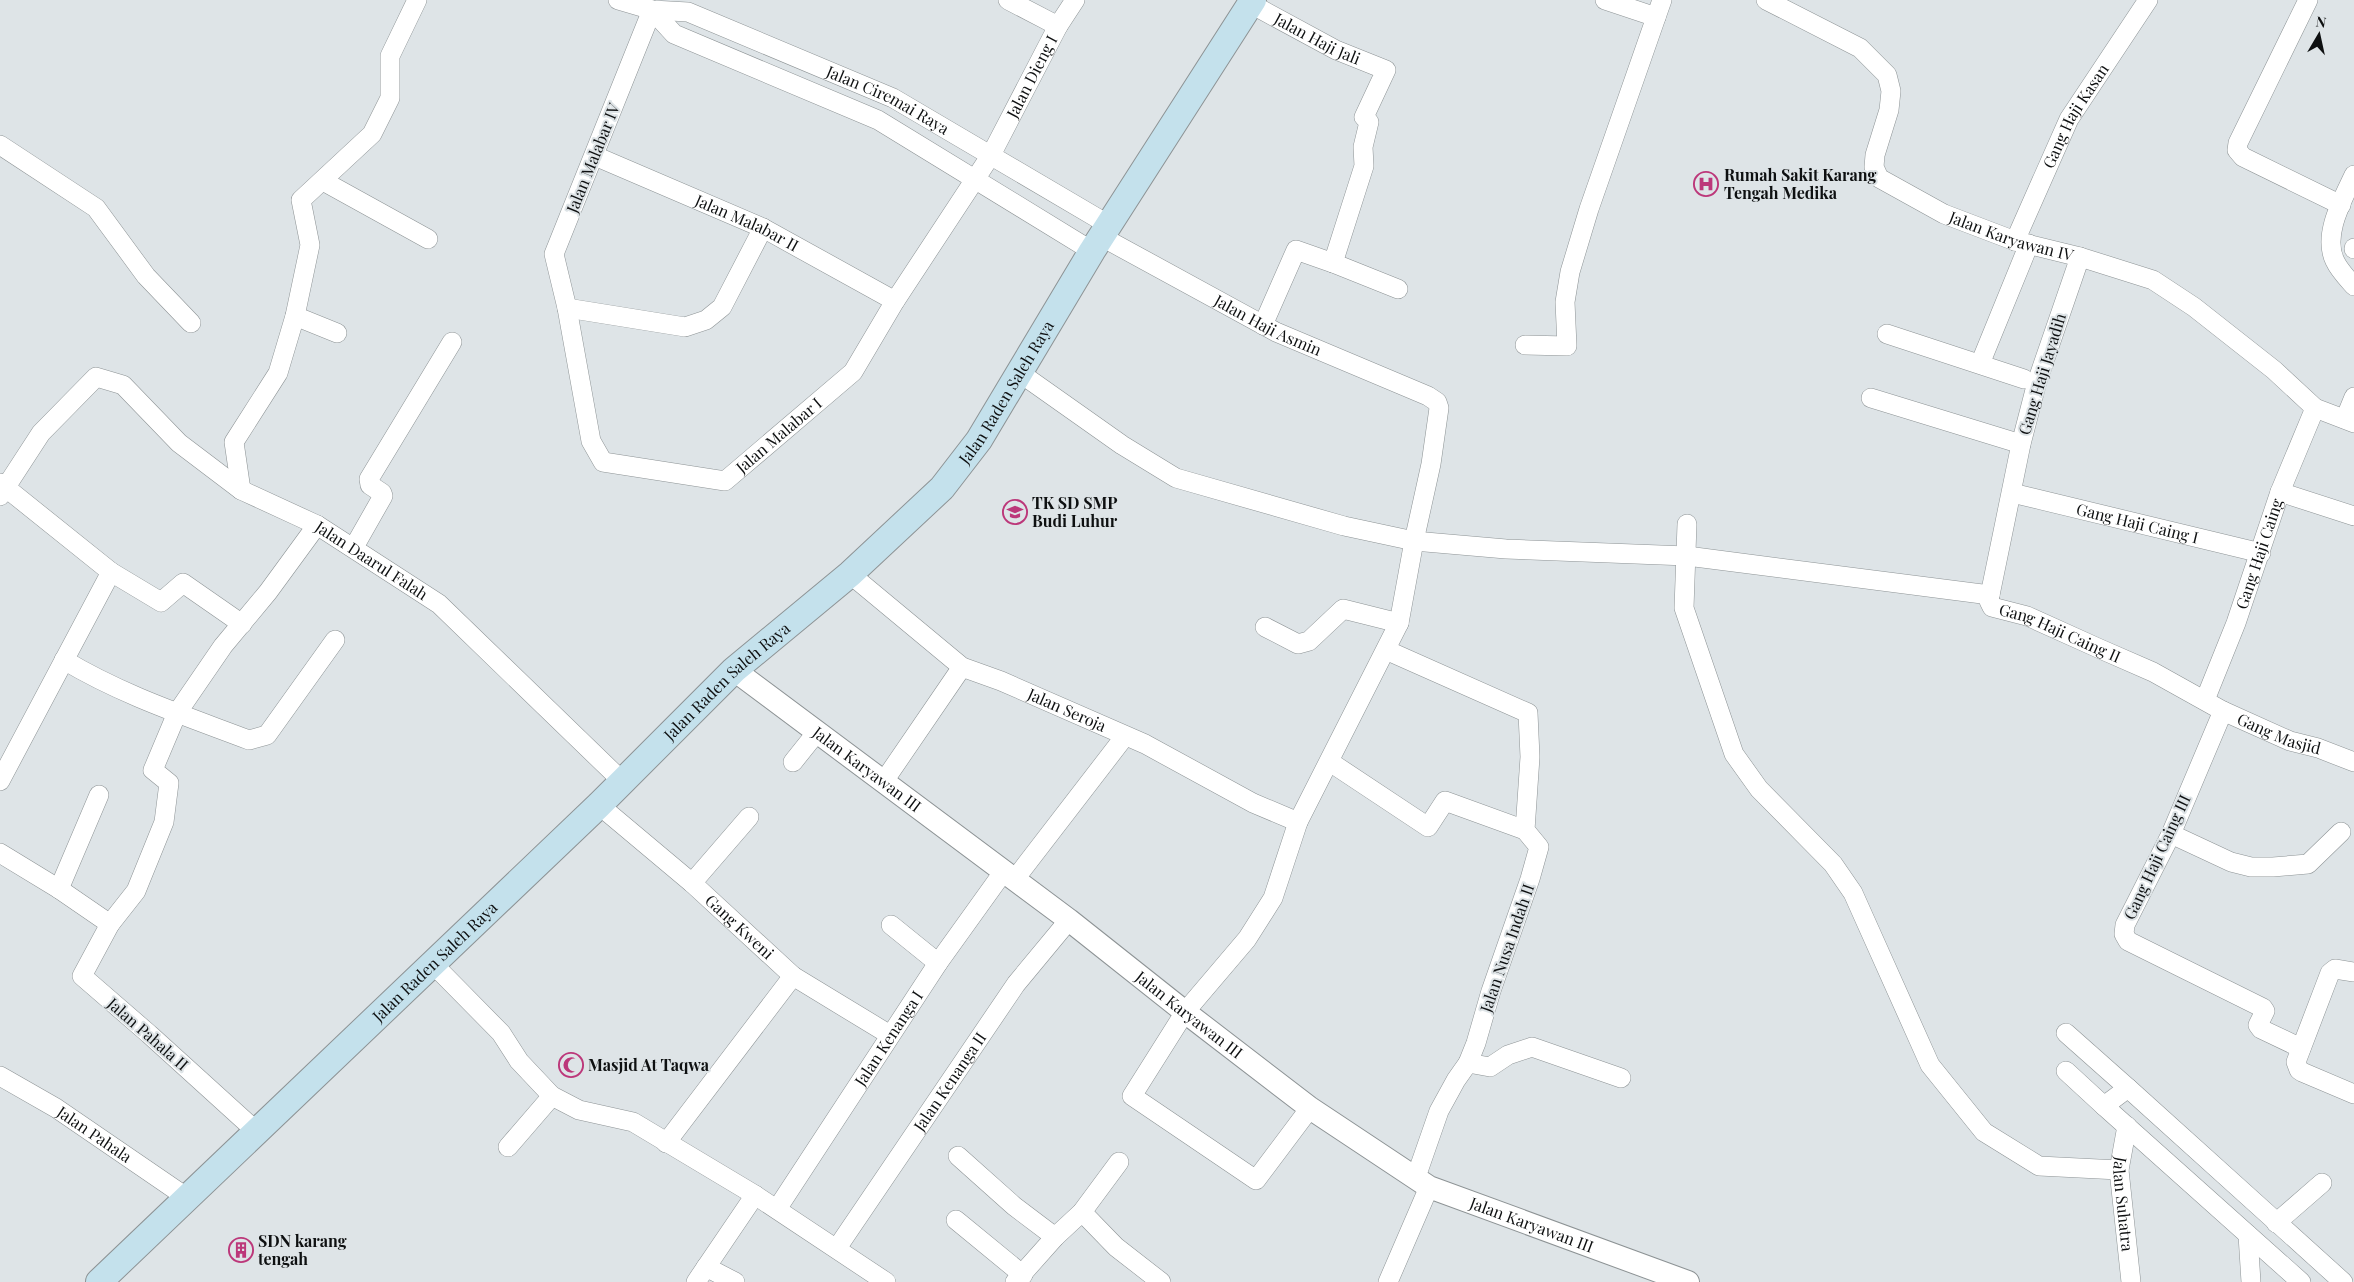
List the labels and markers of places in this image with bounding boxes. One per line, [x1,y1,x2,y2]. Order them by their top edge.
place label: Rumah Sakit Karang Tengah Medika [1724,164,1876,203]
hospital icon: Rumah Sakit Karang Tengah Medika [1693,171,1719,197]
place label: TK SD SMP Budi Luhur [1032,492,1118,531]
school or university icon: TK SD SMP Budi Luhur [1002,499,1028,525]
mosque icon: Masjid At Taqwa [558,1052,584,1078]
place label: Masjid At Taqwa [588,1054,710,1075]
place label: SDN karang tengah [257,1230,347,1269]
building icon: SDN karang tengah [228,1237,254,1263]

